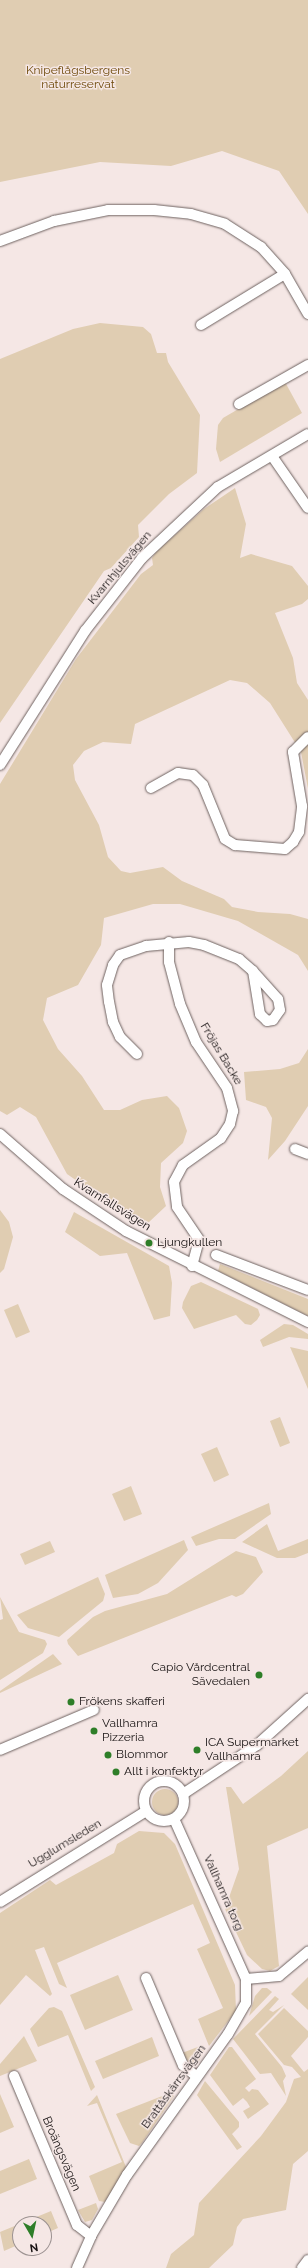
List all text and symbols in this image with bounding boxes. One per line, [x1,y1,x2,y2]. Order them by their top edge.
park label: Knipeflågsbergens naturreservat [26,64,130,92]
street label: Kvarnhjulsvägen [85,528,155,608]
street label: Fröjas Backe [197,1020,245,1088]
street label: Kvarnfallsvägen [71,1176,153,1234]
place label: Ljungkullen [157,1236,222,1250]
marker: Ljungkullen [144,1238,154,1248]
place label: Capio Vårdcentral Sävedalen [151,1661,250,1689]
marker: Capio Vårdcentral Sävedalen [253,1669,265,1681]
place label: Frökens skafferi [79,1695,165,1709]
marker: Frökens skafferi [66,1697,76,1707]
place label: Vallhamra Pizzeria [102,1717,158,1745]
marker: Vallhamra Pizzeria [89,1726,99,1736]
place label: ICA Supermarket Vallhamra [205,1736,299,1764]
marker: ICA Supermarket Vallhamra [192,1745,202,1755]
place label: Blommor [116,1748,168,1762]
marker: Blommor [103,1750,113,1760]
place label: Allt i konfektyr [124,1765,203,1779]
marker: Allt i konfektyr [111,1767,121,1777]
street label: Ugglumsleden [26,1817,104,1871]
street label: Vallhamra torg [200,1853,246,1933]
street label: Brattåskärrsvägen [139,2042,209,2132]
street label: Broängsvägen [39,2114,83,2194]
north arrow [12,2216,52,2256]
text: N [29,2240,39,2254]

